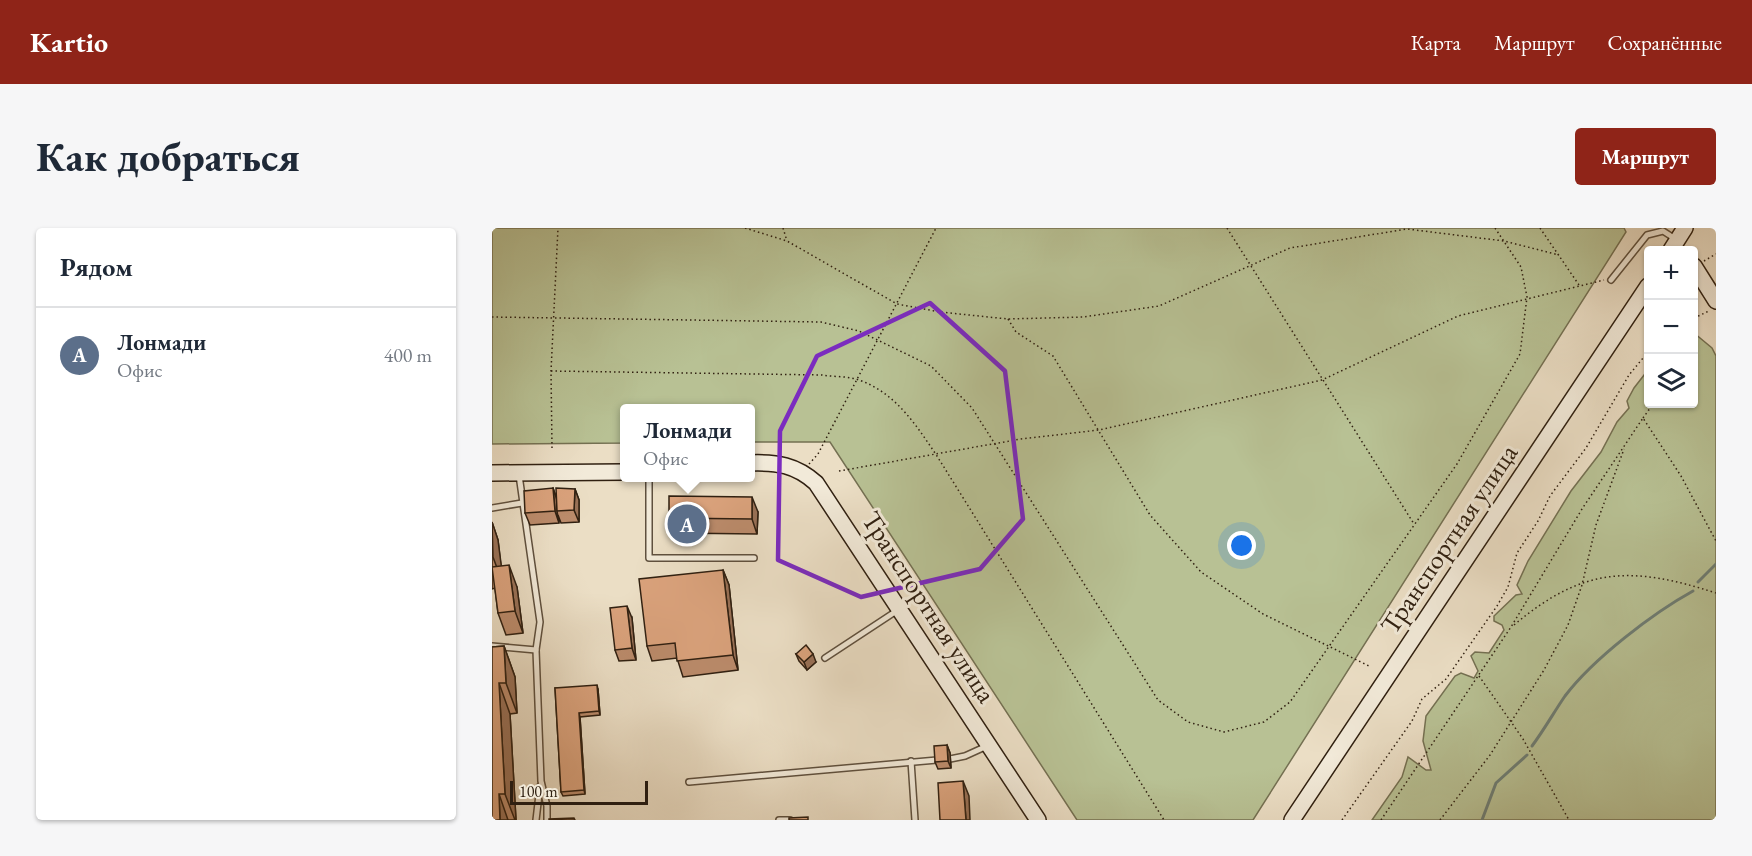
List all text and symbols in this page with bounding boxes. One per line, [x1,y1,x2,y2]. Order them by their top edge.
text: Kartio [30,24,108,60]
text: Карта [1411,29,1461,56]
text: Маршрут [1494,29,1575,56]
text: Сохранённые [1608,29,1722,56]
button: Маршрут [1575,128,1716,185]
text: Как добраться [36,129,300,184]
map controls [1644,246,1698,408]
button: + [1644,246,1698,300]
text: Рядом [60,250,133,284]
button: − [1644,300,1698,354]
text: Лонмади [117,328,206,357]
text: A [72,342,87,368]
text: 400 m [384,342,432,368]
button: layers [1644,354,1698,408]
text: Офис [117,357,163,383]
popup [620,404,755,482]
text: Лонмади [643,416,732,445]
street label: Транспортная улица [1372,437,1525,640]
text: Офис [643,445,689,471]
pin: A [668,502,706,546]
street label: Транспортная улица [854,504,1005,709]
your location [1227,531,1256,560]
scale bar [510,778,648,806]
text: 100 m [519,781,558,802]

